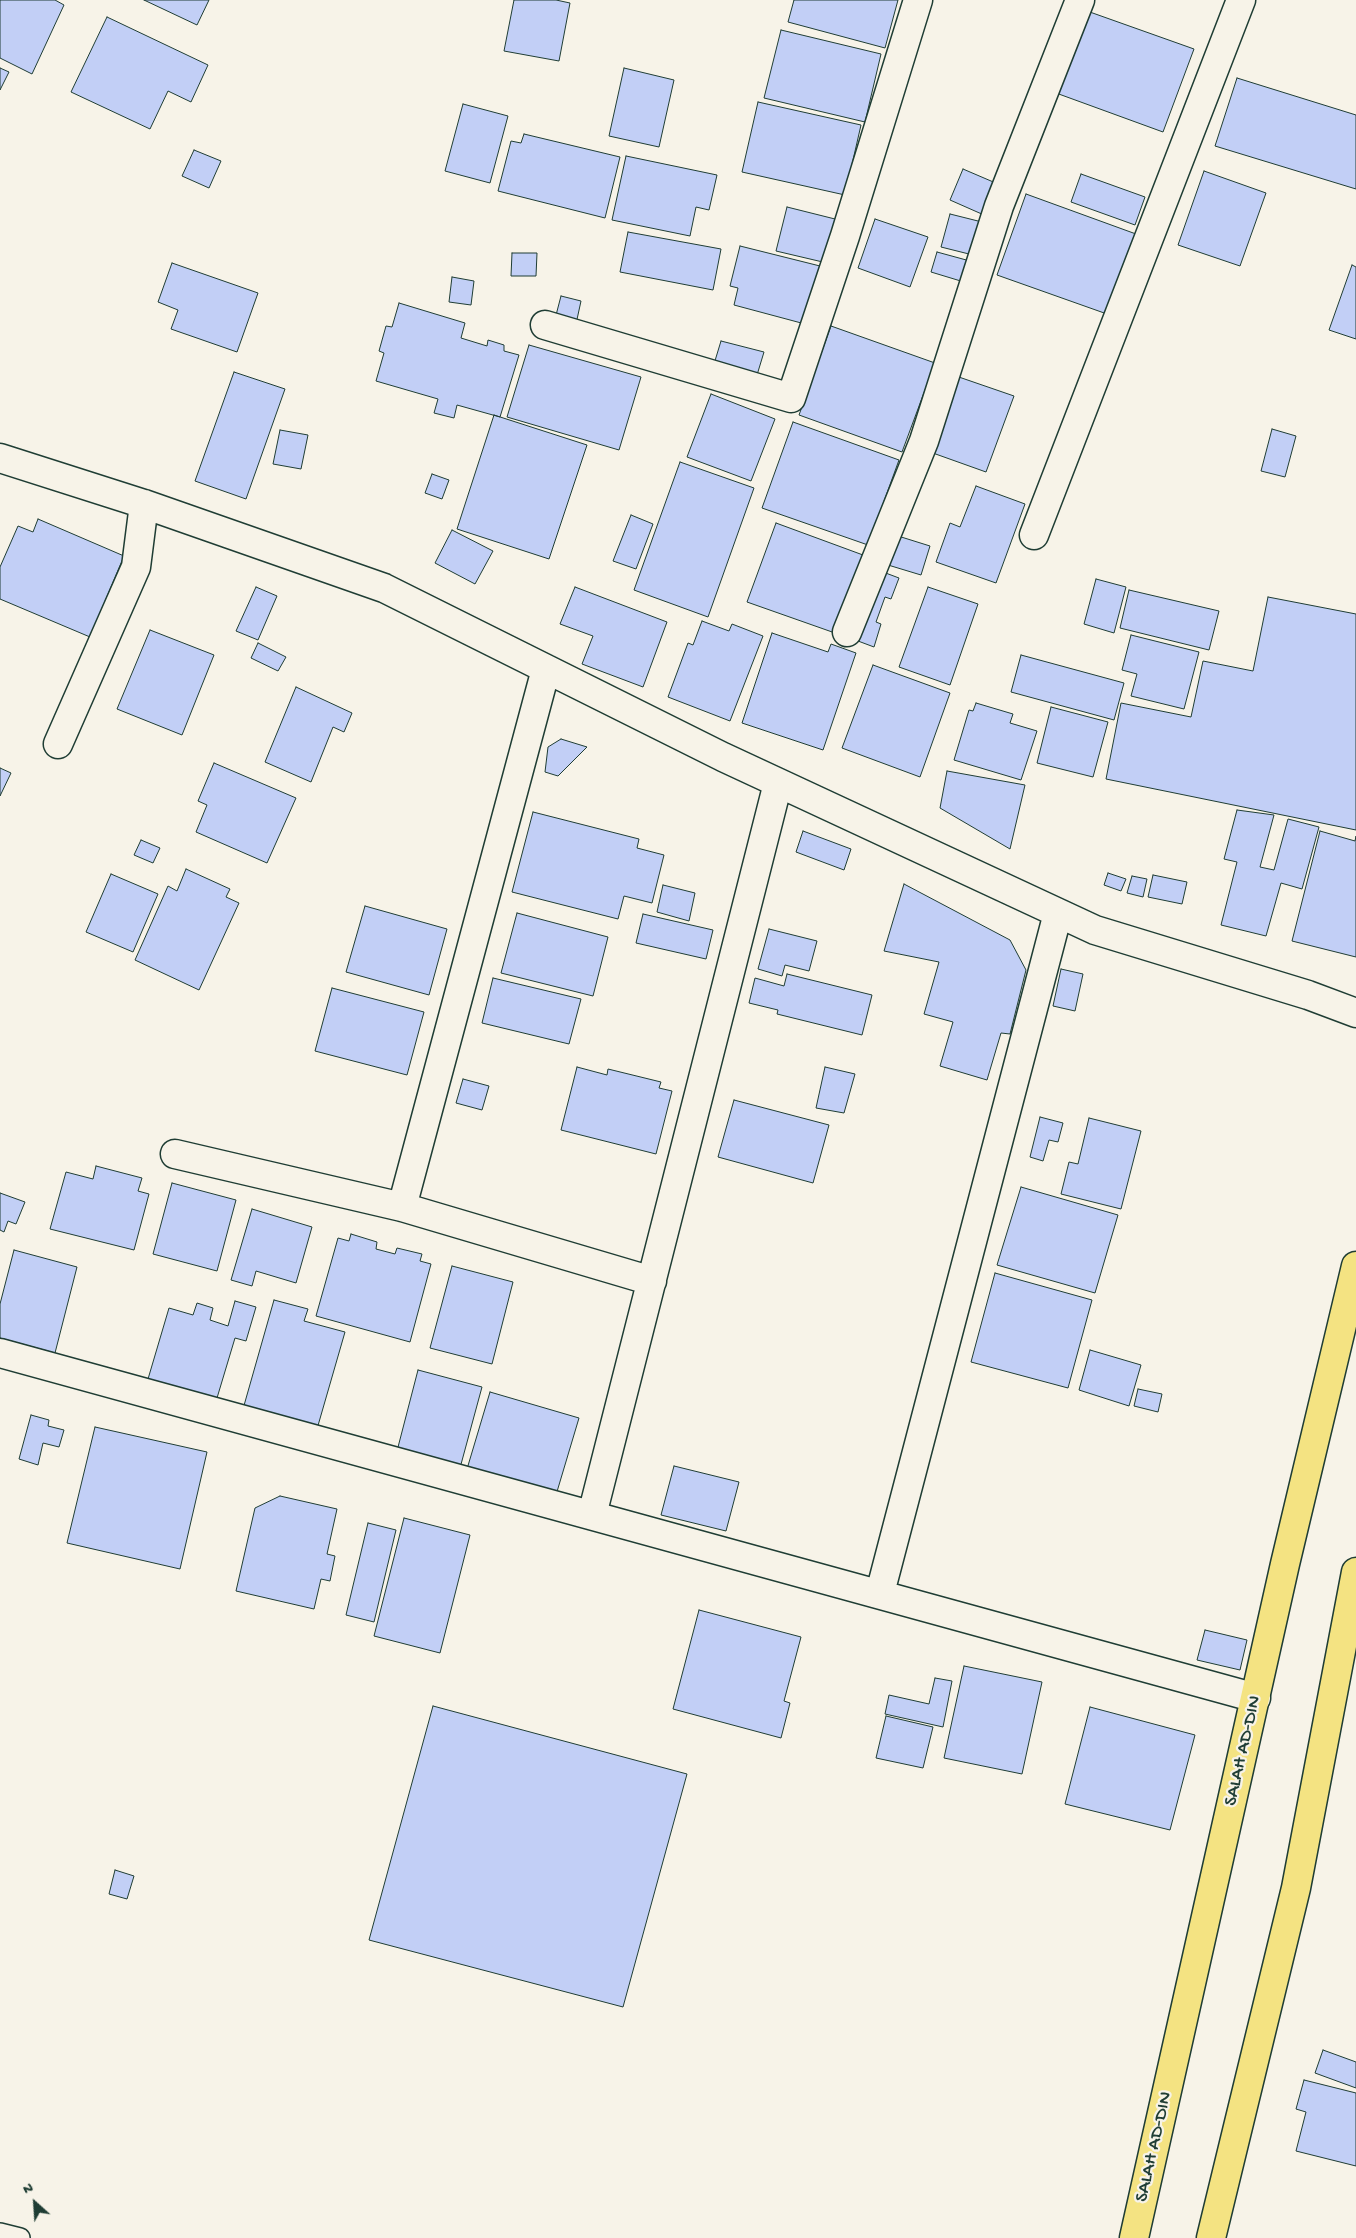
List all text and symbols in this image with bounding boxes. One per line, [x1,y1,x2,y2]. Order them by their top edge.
street label: SALAH AD-DIN [1220,1694,1268,1808]
street label: SALAH AD-DIN [1131,2090,1179,2204]
north arrow [10,2178,60,2228]
text: N [20,2179,36,2199]

